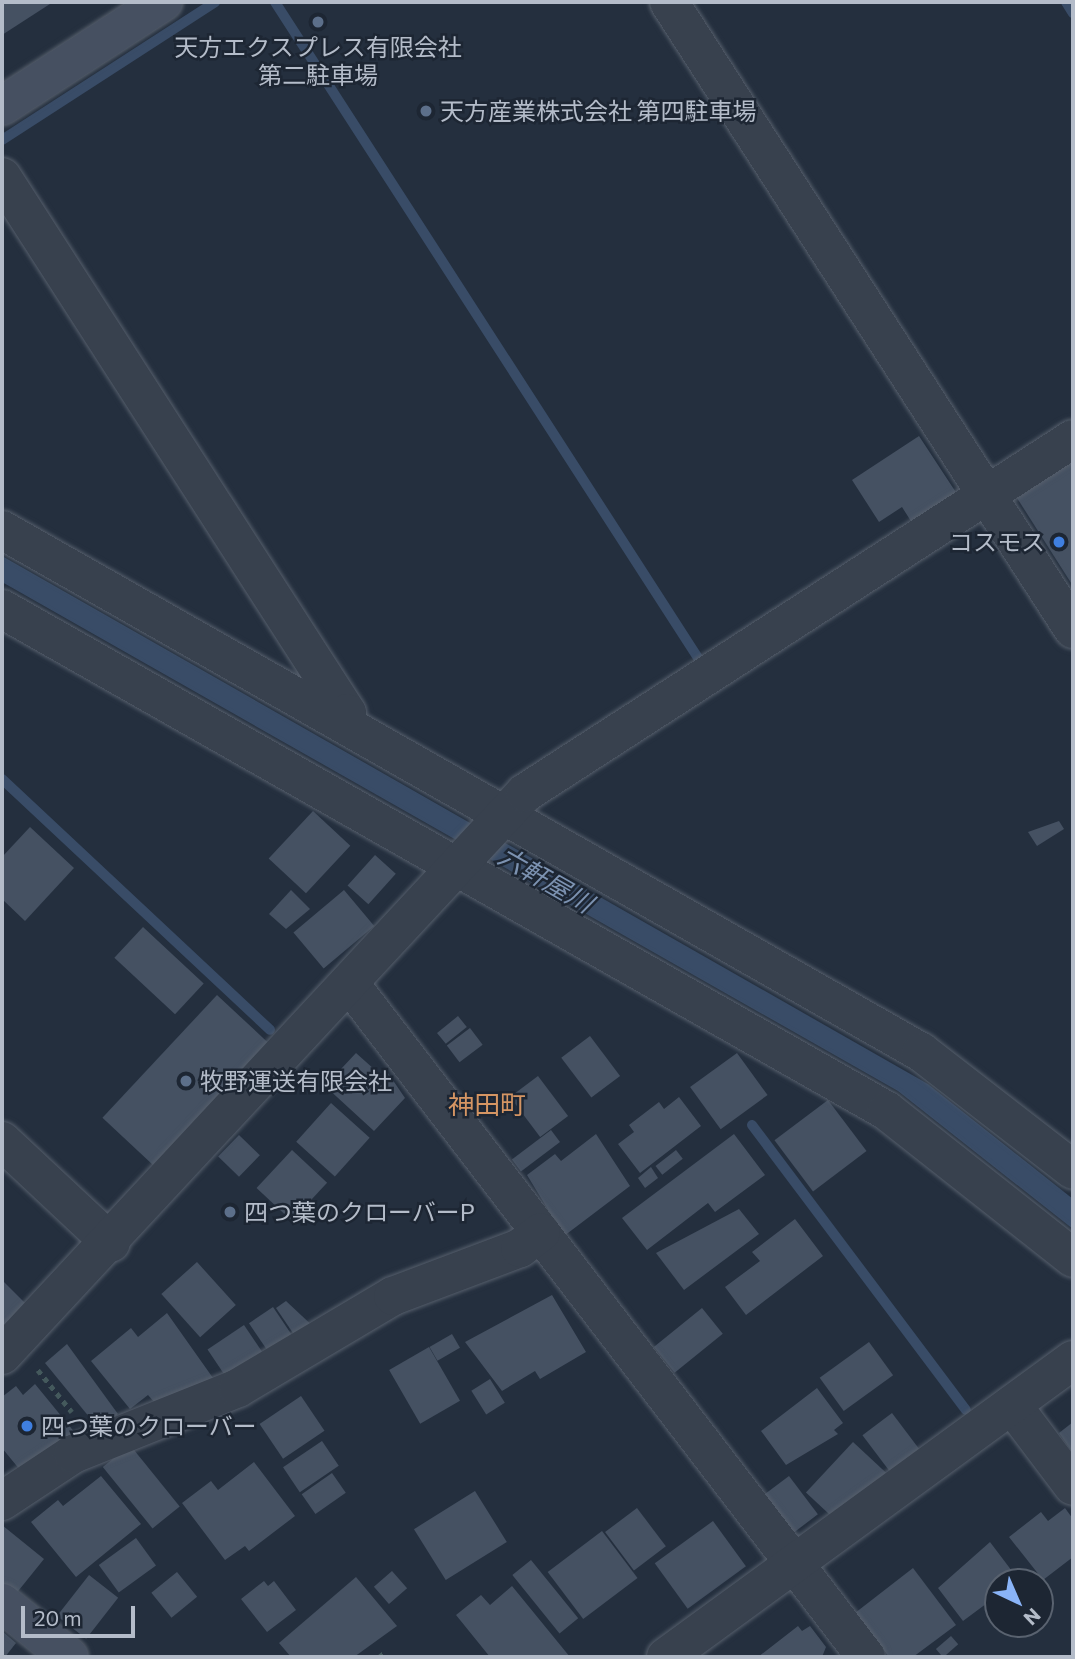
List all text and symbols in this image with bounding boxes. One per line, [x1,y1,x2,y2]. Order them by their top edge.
marker: 天方エクスプレス有限会社 第二駐車場 [310,14,326,30]
place label: 天方エクスプレス有限会社 第二駐車場 [174,33,462,89]
place label: 天方産業株式会社 第四駐車場 [440,97,757,125]
marker: 天方産業株式会社 第四駐車場 [418,103,434,119]
place label: コスモス [949,528,1045,556]
marker: コスモス [1051,534,1067,550]
water label: 六軒屋川 [493,839,599,919]
place label: 牧野運送有限会社 [200,1067,392,1095]
marker: 牧野運送有限会社 [178,1073,194,1089]
district label: 神田町 [448,1088,526,1120]
place label: 四つ葉のクローバーP [244,1198,475,1226]
marker: 四つ葉のクローバーP [222,1204,238,1220]
place label: 四つ葉のクローバー [41,1412,257,1440]
marker: 四つ葉のクローバー [19,1418,35,1434]
north arrow [984,1568,1054,1638]
scale bar [24,1592,138,1636]
text: N [1019,1604,1046,1630]
text: 20 m [34,1605,82,1630]

